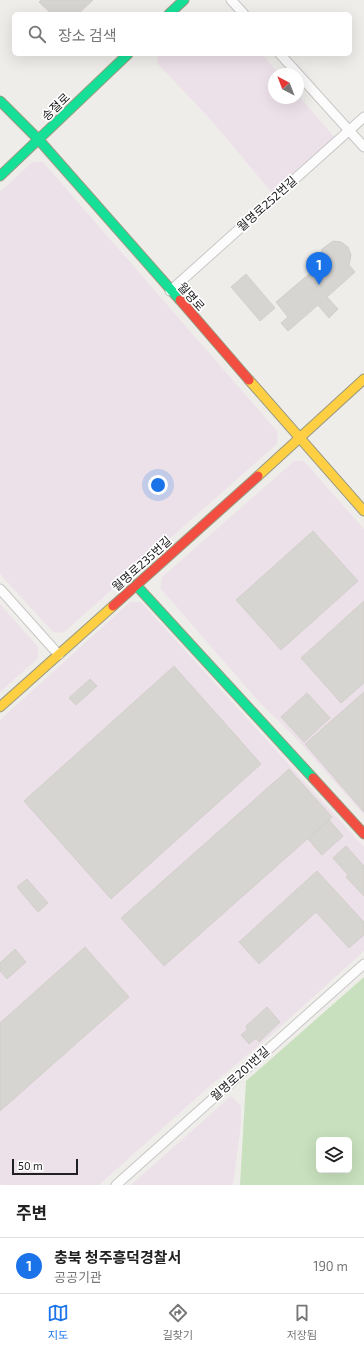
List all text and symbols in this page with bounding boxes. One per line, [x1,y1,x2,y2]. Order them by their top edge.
search box [12,12,352,56]
icon: search [26,23,48,45]
text: 장소 검색 [58,26,117,44]
north arrow [268,68,304,104]
street label: 송절로 [39,90,72,123]
street label: 월명로252번길 [234,173,299,234]
pin: 1 [306,252,332,285]
street label: 월명로 [175,279,208,313]
your location [148,475,168,495]
street label: 월명로235번길 [109,533,174,594]
street label: 월명로201번길 [207,1043,271,1103]
map controls [316,1137,352,1173]
button: layers [316,1137,352,1173]
scale bar [12,1157,78,1176]
text: 50 m [18,1159,43,1172]
text: 주변 [16,1202,47,1222]
text: 충북 청주흥덕경찰서 [54,1248,181,1266]
text: 1 [26,1258,32,1274]
text: 190 m [313,1258,348,1274]
text: 공공기관 [54,1269,102,1285]
tab: 지도 [47,1302,69,1342]
tab: 길찾기 [163,1302,193,1342]
tab: 저장됨 [287,1302,317,1342]

